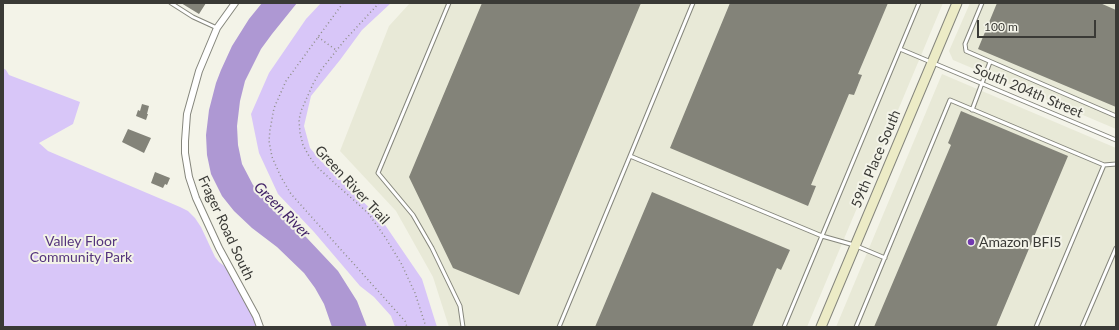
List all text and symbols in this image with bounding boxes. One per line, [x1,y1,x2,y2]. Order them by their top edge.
scale bar [979,12,1098,38]
text: 100 m [984,19,1018,34]
street label: South 204th Street [971,60,1085,122]
street label: 59th Place South [848,107,904,211]
street label: Green River Trail [311,142,393,228]
street label: Frager Road South [194,173,258,283]
water label: Green River [250,178,314,242]
park label: Valley Floor Community Park [30,233,132,266]
place label: Amazon BFI5 [979,234,1061,250]
marker: Amazon BFI5 [966,237,976,247]

